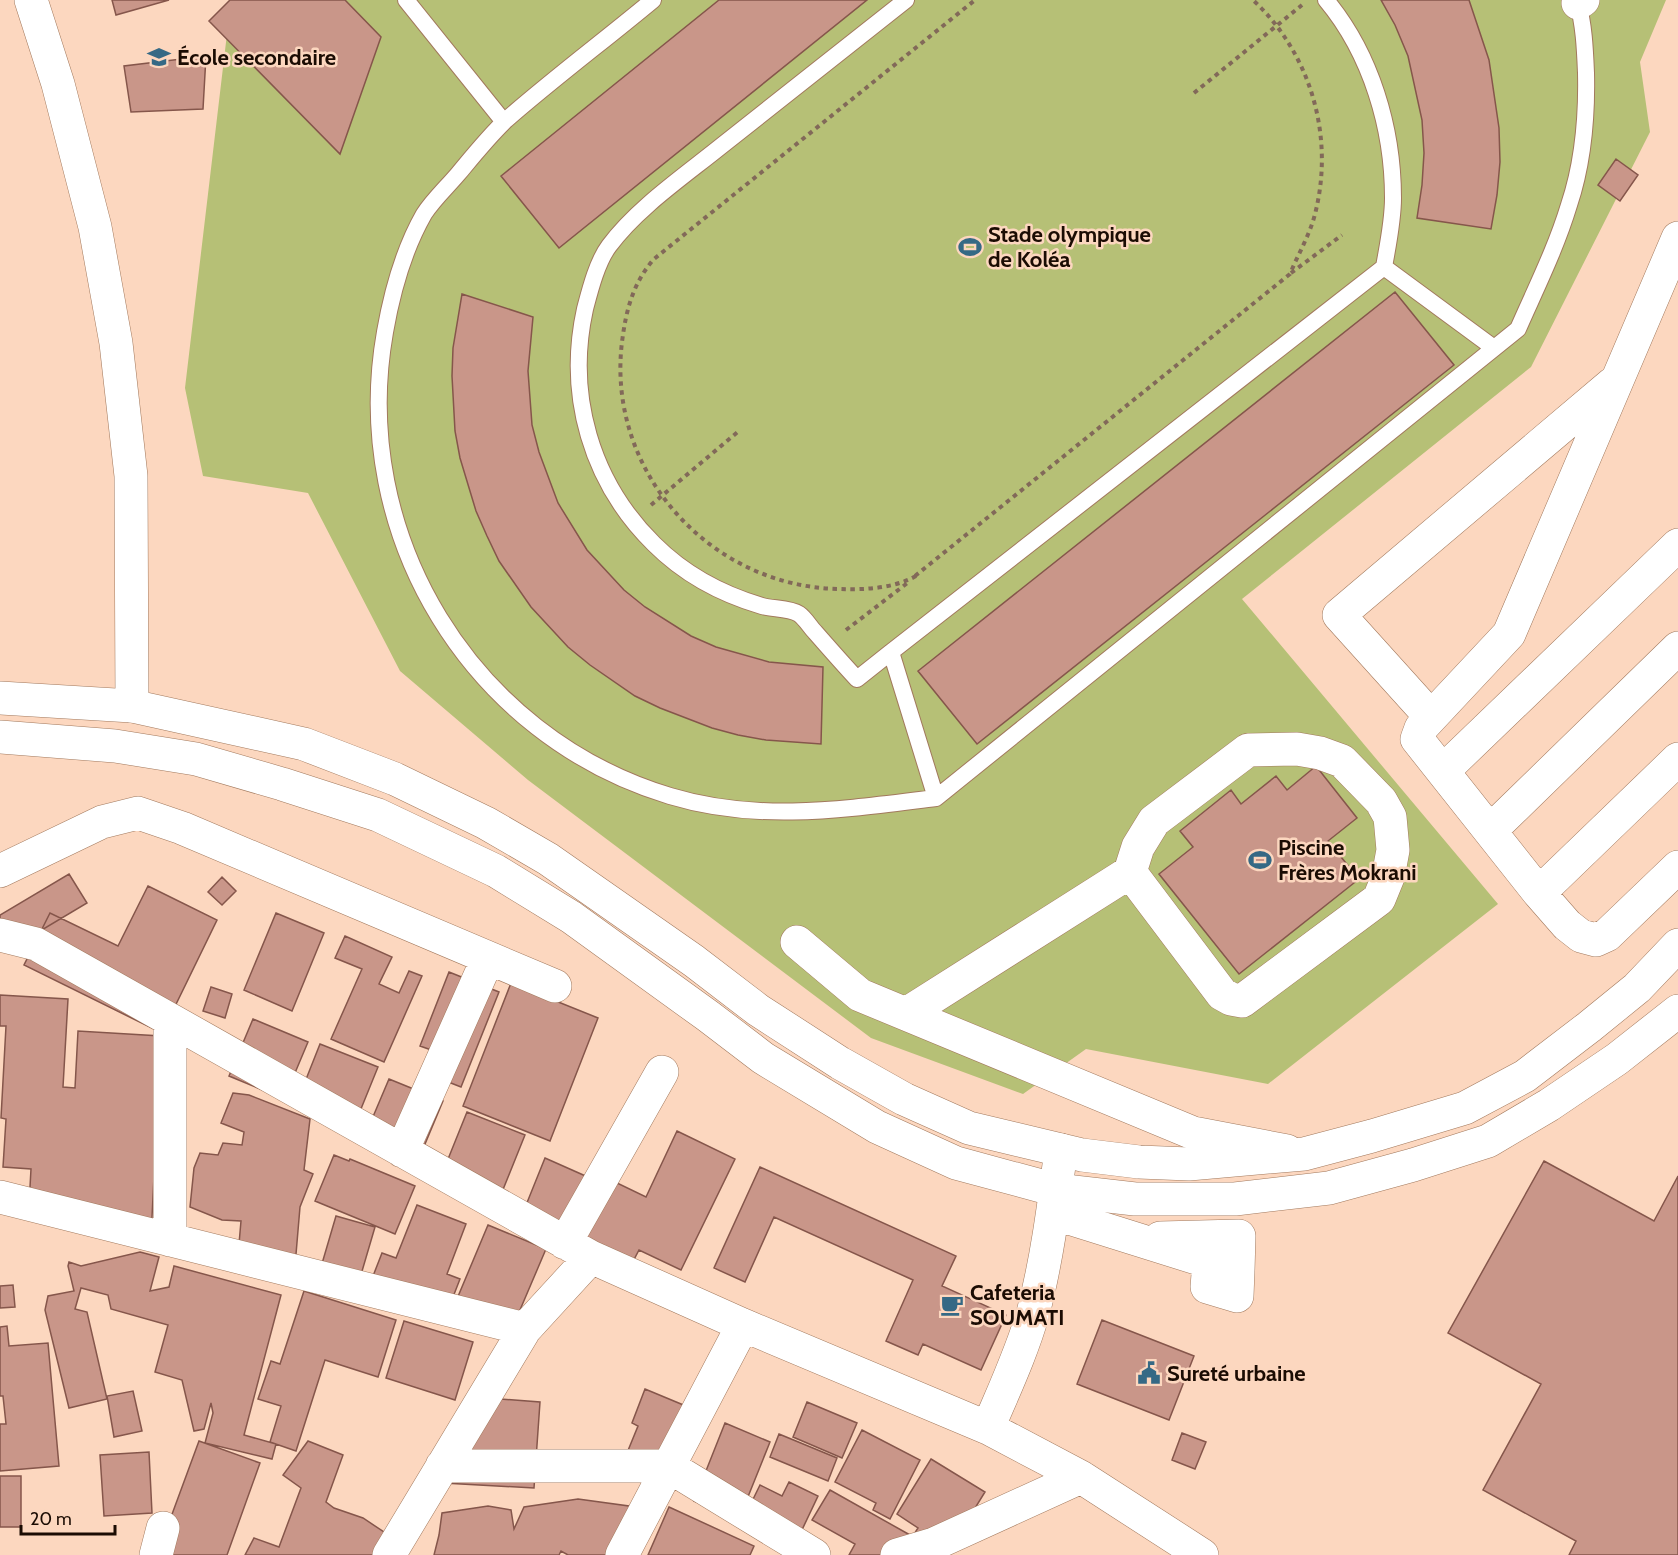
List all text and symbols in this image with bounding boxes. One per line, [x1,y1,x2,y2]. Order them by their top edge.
school or university icon: École secondaire [146,44,172,70]
place label: École secondaire [177,44,336,71]
place label: Stade olympique de Koléa [988,221,1151,273]
sports icon: Stade olympique de Koléa [957,234,983,260]
place label: Piscine Frères Mokrani [1278,834,1417,886]
sports icon: Piscine Frères Mokrani [1247,847,1273,873]
place label: Cafeteria SOUMATI [970,1279,1064,1331]
cafe icon: Cafeteria SOUMATI [939,1292,965,1318]
public building icon: Sureté urbaine [1136,1360,1162,1386]
place label: Sureté urbaine [1167,1360,1306,1387]
scale bar [21,1498,116,1536]
text: 20 m [30,1508,72,1530]

